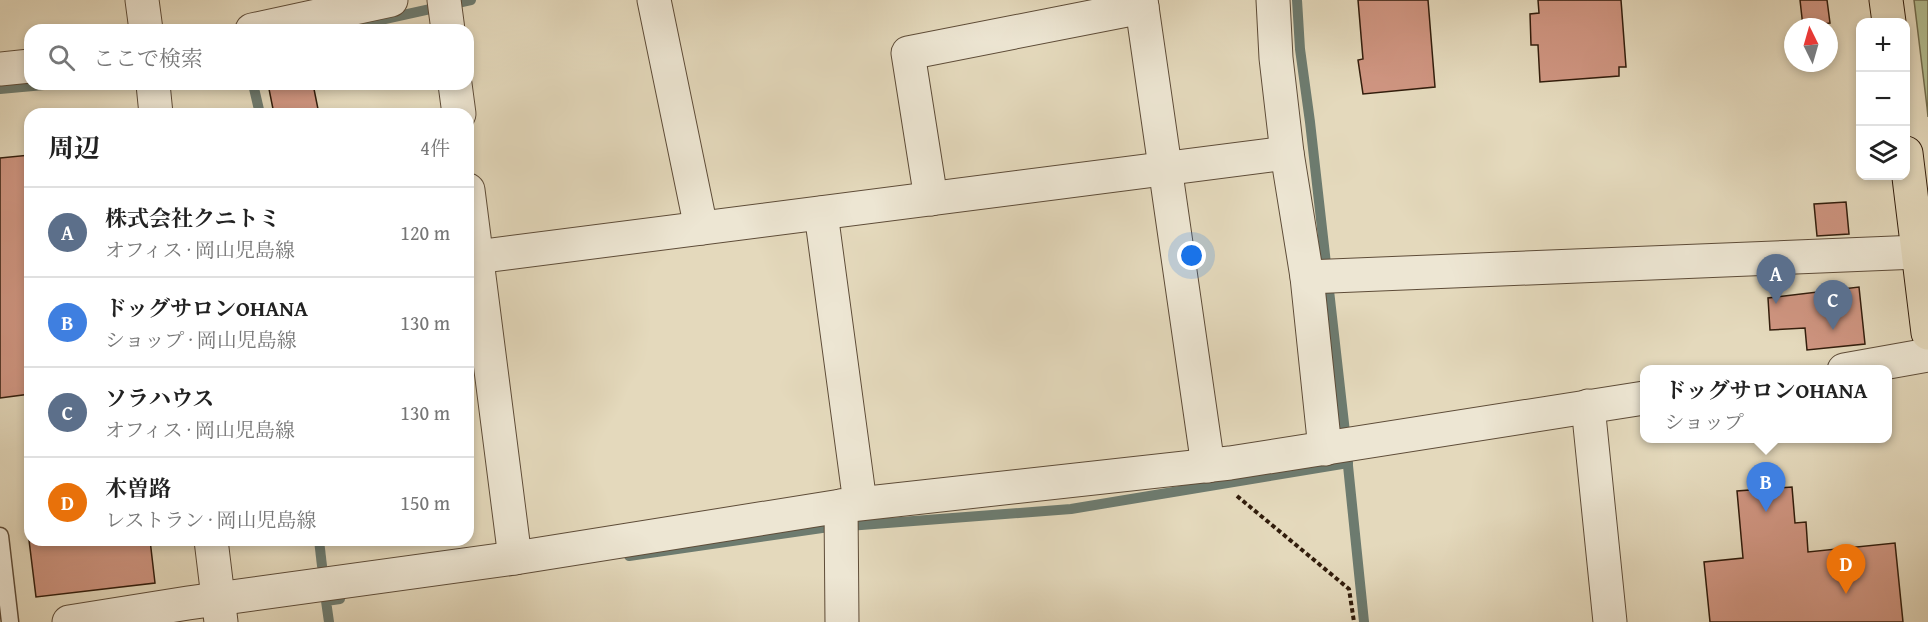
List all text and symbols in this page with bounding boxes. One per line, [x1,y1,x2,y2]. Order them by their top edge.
north arrow [1784,18,1838,72]
map controls [1856,18,1910,180]
button: + [1856,18,1910,72]
search box [24,24,474,90]
icon: search [45,41,78,74]
text: ここで検索 [93,42,203,74]
button: − [1856,72,1910,126]
button: layers [1856,126,1910,180]
text: 周辺 [48,128,100,167]
text: 4件 [420,133,450,162]
text: 株式会社クニトミ [105,202,281,234]
text: A [61,218,74,247]
text: 120 m [400,218,450,247]
text: オフィス · 岡山児島線 [105,235,295,264]
your location [1177,241,1206,270]
pin: A [1756,254,1796,304]
pin: C [1814,280,1852,330]
text: ドッグサロンOHANA [105,292,308,324]
text: B [61,308,74,337]
text: 130 m [400,308,450,337]
text: ショップ · 岡山児島線 [105,325,297,354]
popup [1640,365,1892,443]
text: ドッグサロンOHANA [1664,374,1868,406]
text: ソラハウス [105,382,214,414]
text: C [62,398,73,427]
text: 130 m [400,398,450,427]
text: ショップ [1664,407,1744,436]
text: オフィス · 岡山児島線 [105,415,295,444]
pin: B [1746,462,1786,512]
text: 木曽路 [105,472,171,504]
text: D [61,488,74,517]
text: 150 m [400,488,450,517]
text: レストラン · 岡山児島線 [105,505,317,534]
pin: D [1826,544,1866,594]

